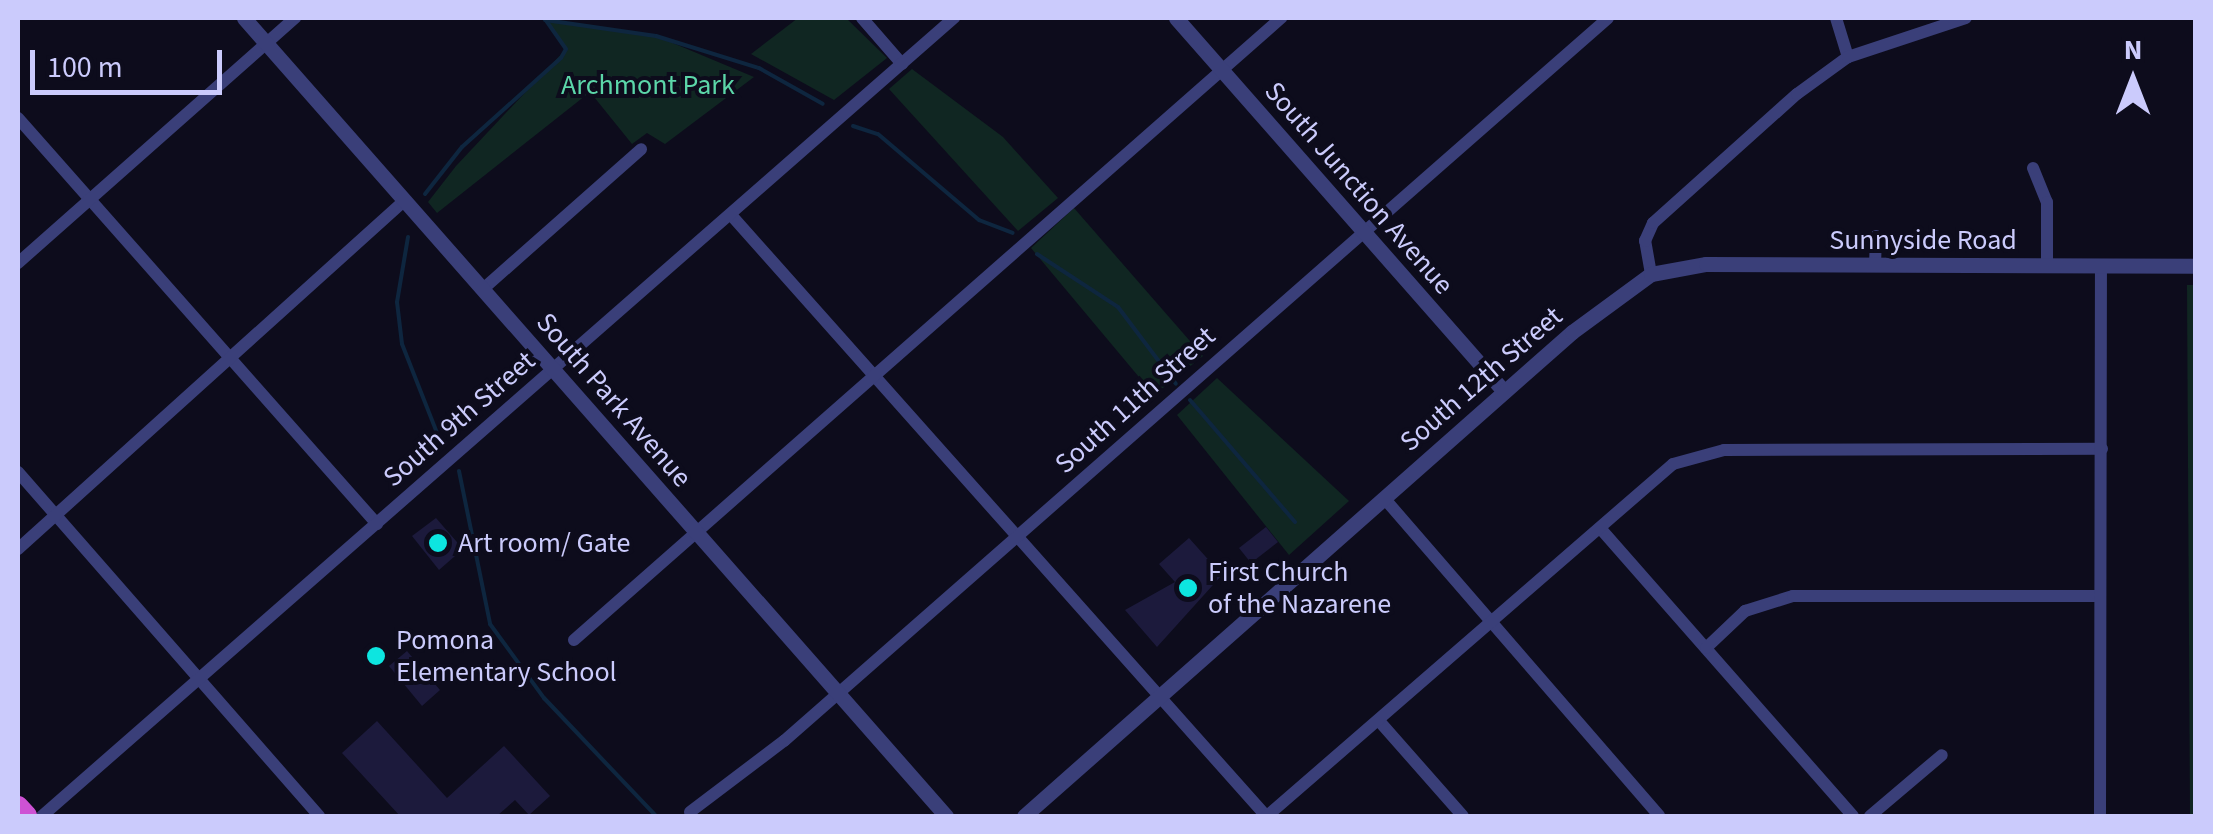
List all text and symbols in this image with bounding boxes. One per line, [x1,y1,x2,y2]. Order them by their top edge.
scale bar [35,30,228,92]
north arrow [2083,30,2183,130]
text: N [2124,30,2142,70]
text: 100 m [47,46,123,89]
park label: Archmont Park [561,68,735,102]
street label: South Junction Avenue [1257,75,1461,301]
street label: Sunnyside Road [1829,223,2017,257]
street label: South 12th Street [1393,299,1569,459]
street label: South Park Avenue [529,306,699,494]
street label: South 11th Street [1048,319,1222,481]
street label: South 9th Street [376,344,542,494]
place label: Art room/ Gate [458,526,630,560]
marker: Art room/ Gate [427,532,449,554]
place label: First Church of the Nazarene [1208,555,1391,621]
marker: First Church of the Nazarene [1177,577,1199,599]
place label: Pomona Elementary School [396,623,617,689]
marker: Pomona Elementary School [365,645,387,667]

